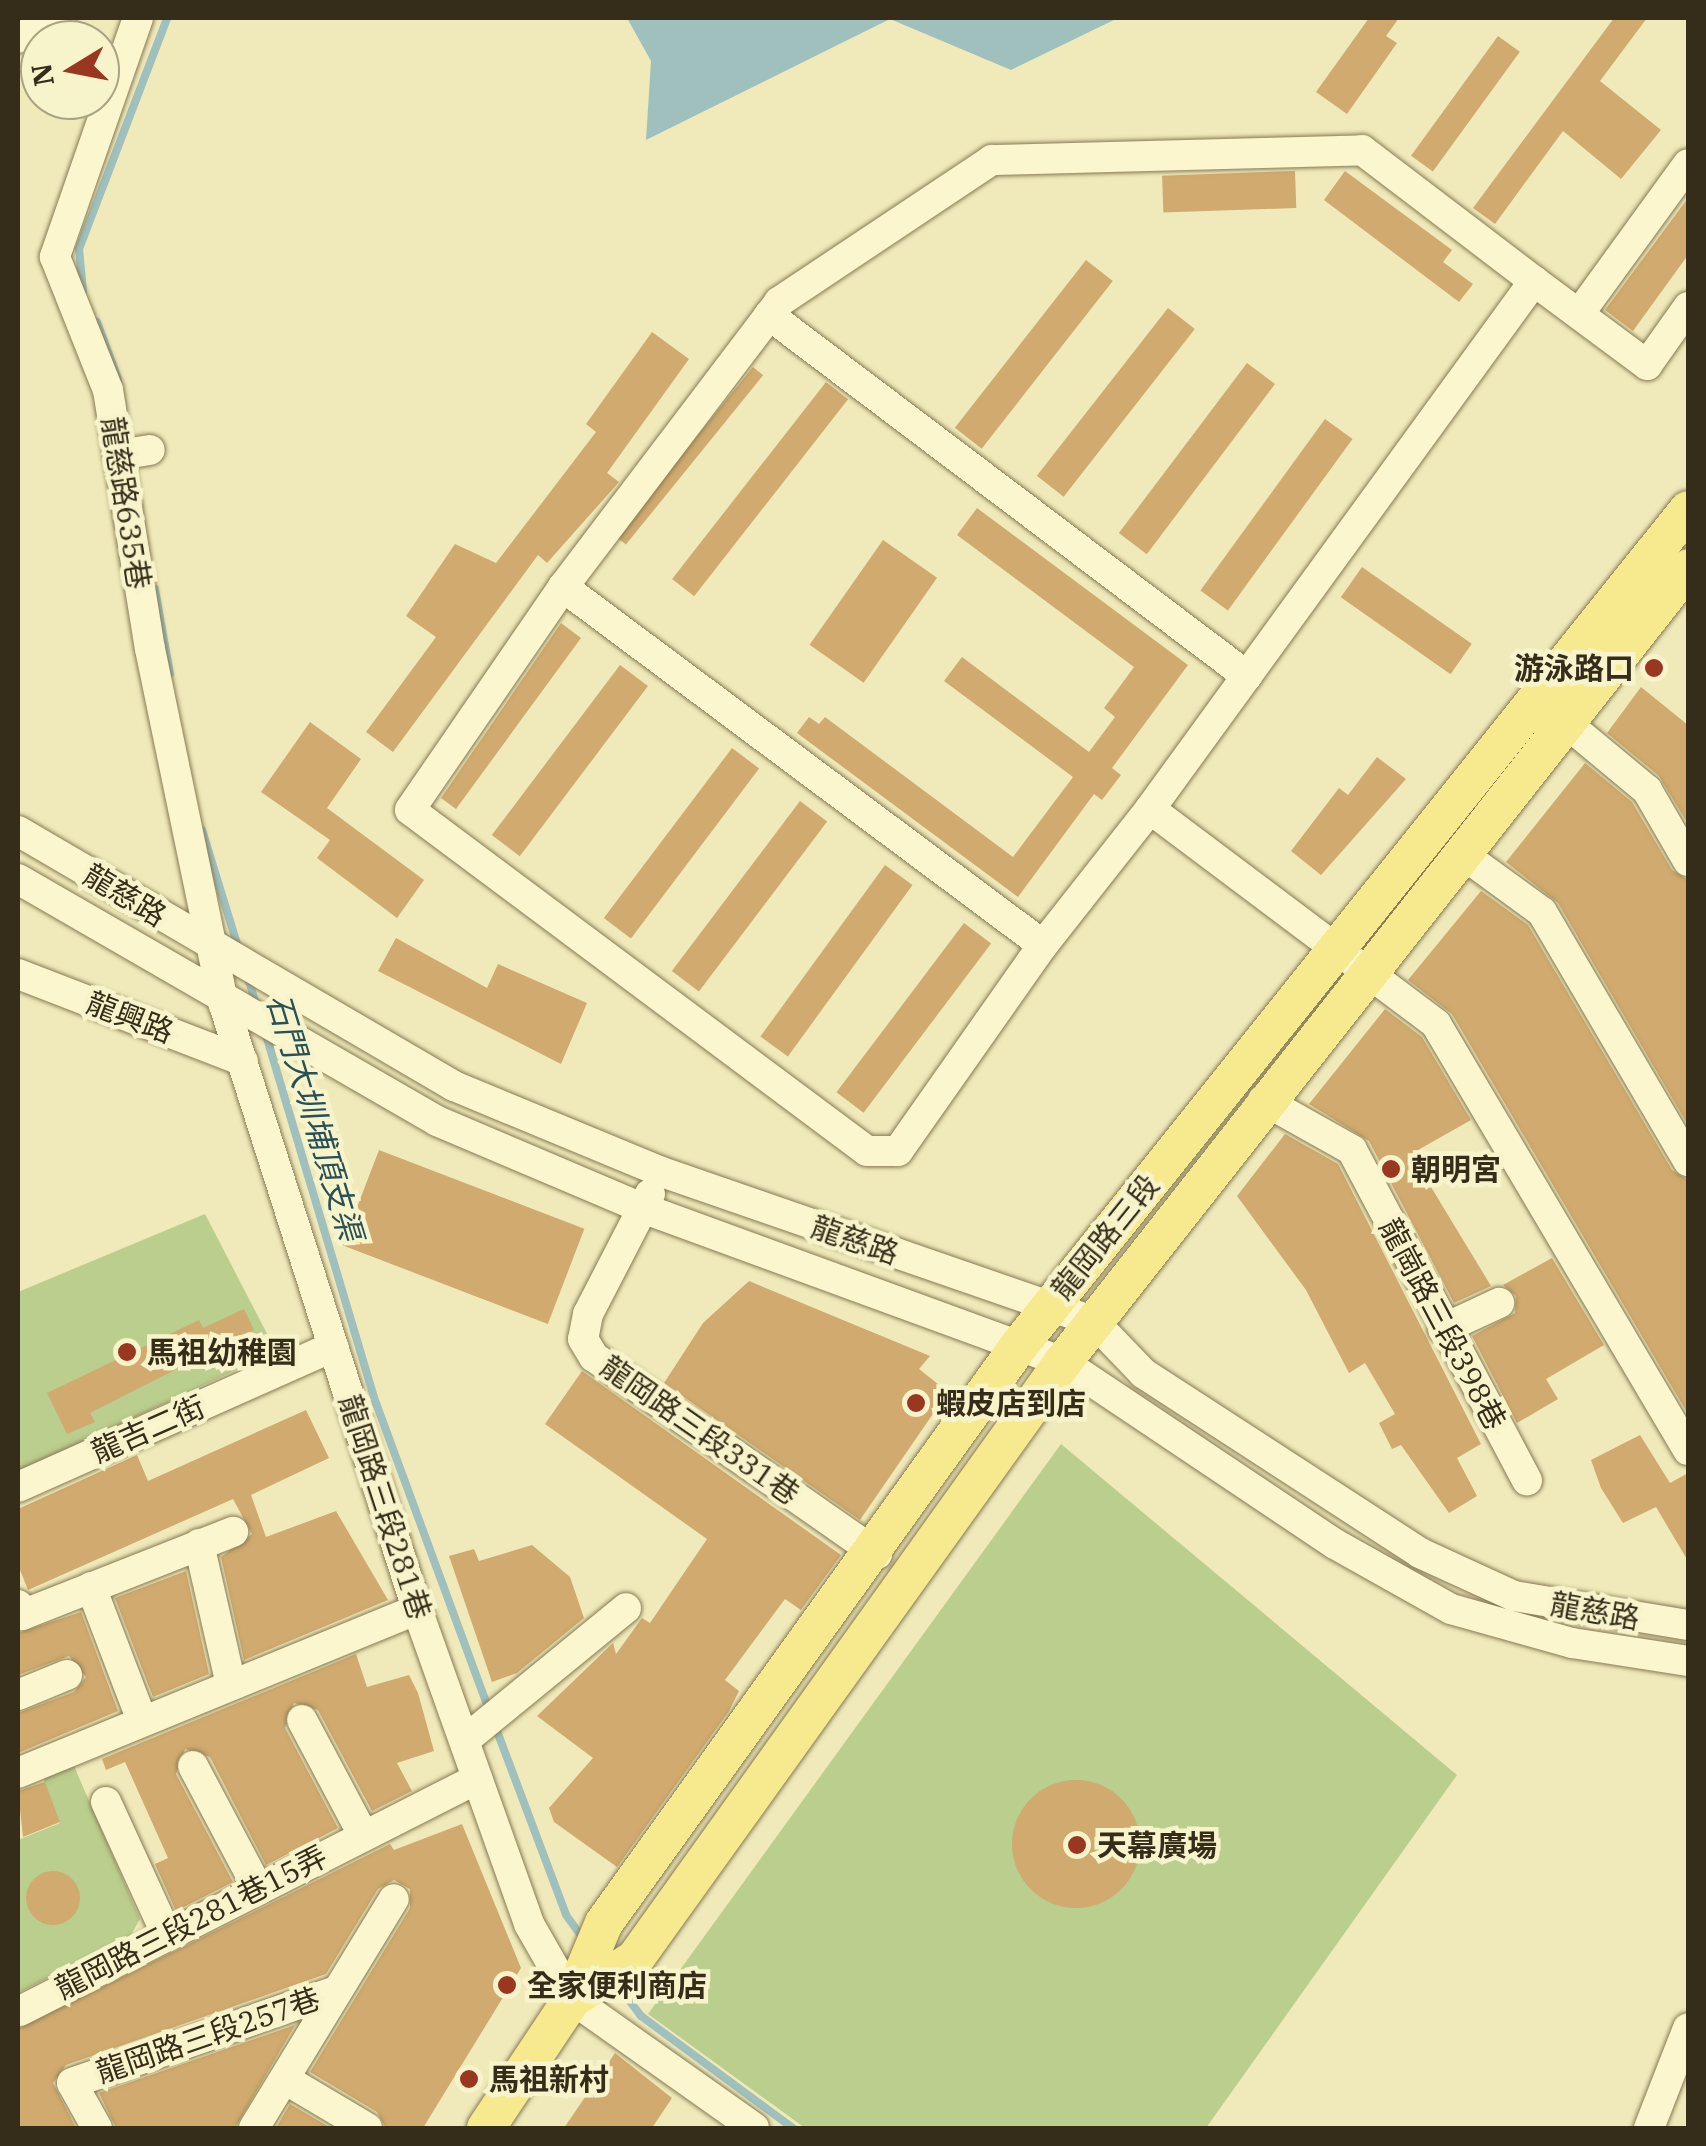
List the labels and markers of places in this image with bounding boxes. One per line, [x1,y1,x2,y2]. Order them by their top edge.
place label: 游泳路口 [1514,650,1634,686]
marker: 游泳路口 [1643,657,1665,679]
place label: 朝明宮 [1411,1151,1501,1187]
marker: 朝明宮 [1380,1158,1402,1180]
place label: 馬祖幼稚園 [147,1334,297,1370]
marker: 馬祖幼稚園 [116,1341,138,1363]
place label: 蝦皮店到店 [936,1385,1086,1421]
marker: 蝦皮店到店 [905,1392,927,1414]
place label: 天幕廣場 [1097,1827,1217,1863]
marker: 天幕廣場 [1066,1834,1088,1856]
place label: 全家便利商店 [527,1967,707,2003]
marker: 全家便利商店 [496,1974,518,1996]
place label: 馬祖新村 [489,2061,609,2097]
marker: 馬祖新村 [458,2068,480,2090]

